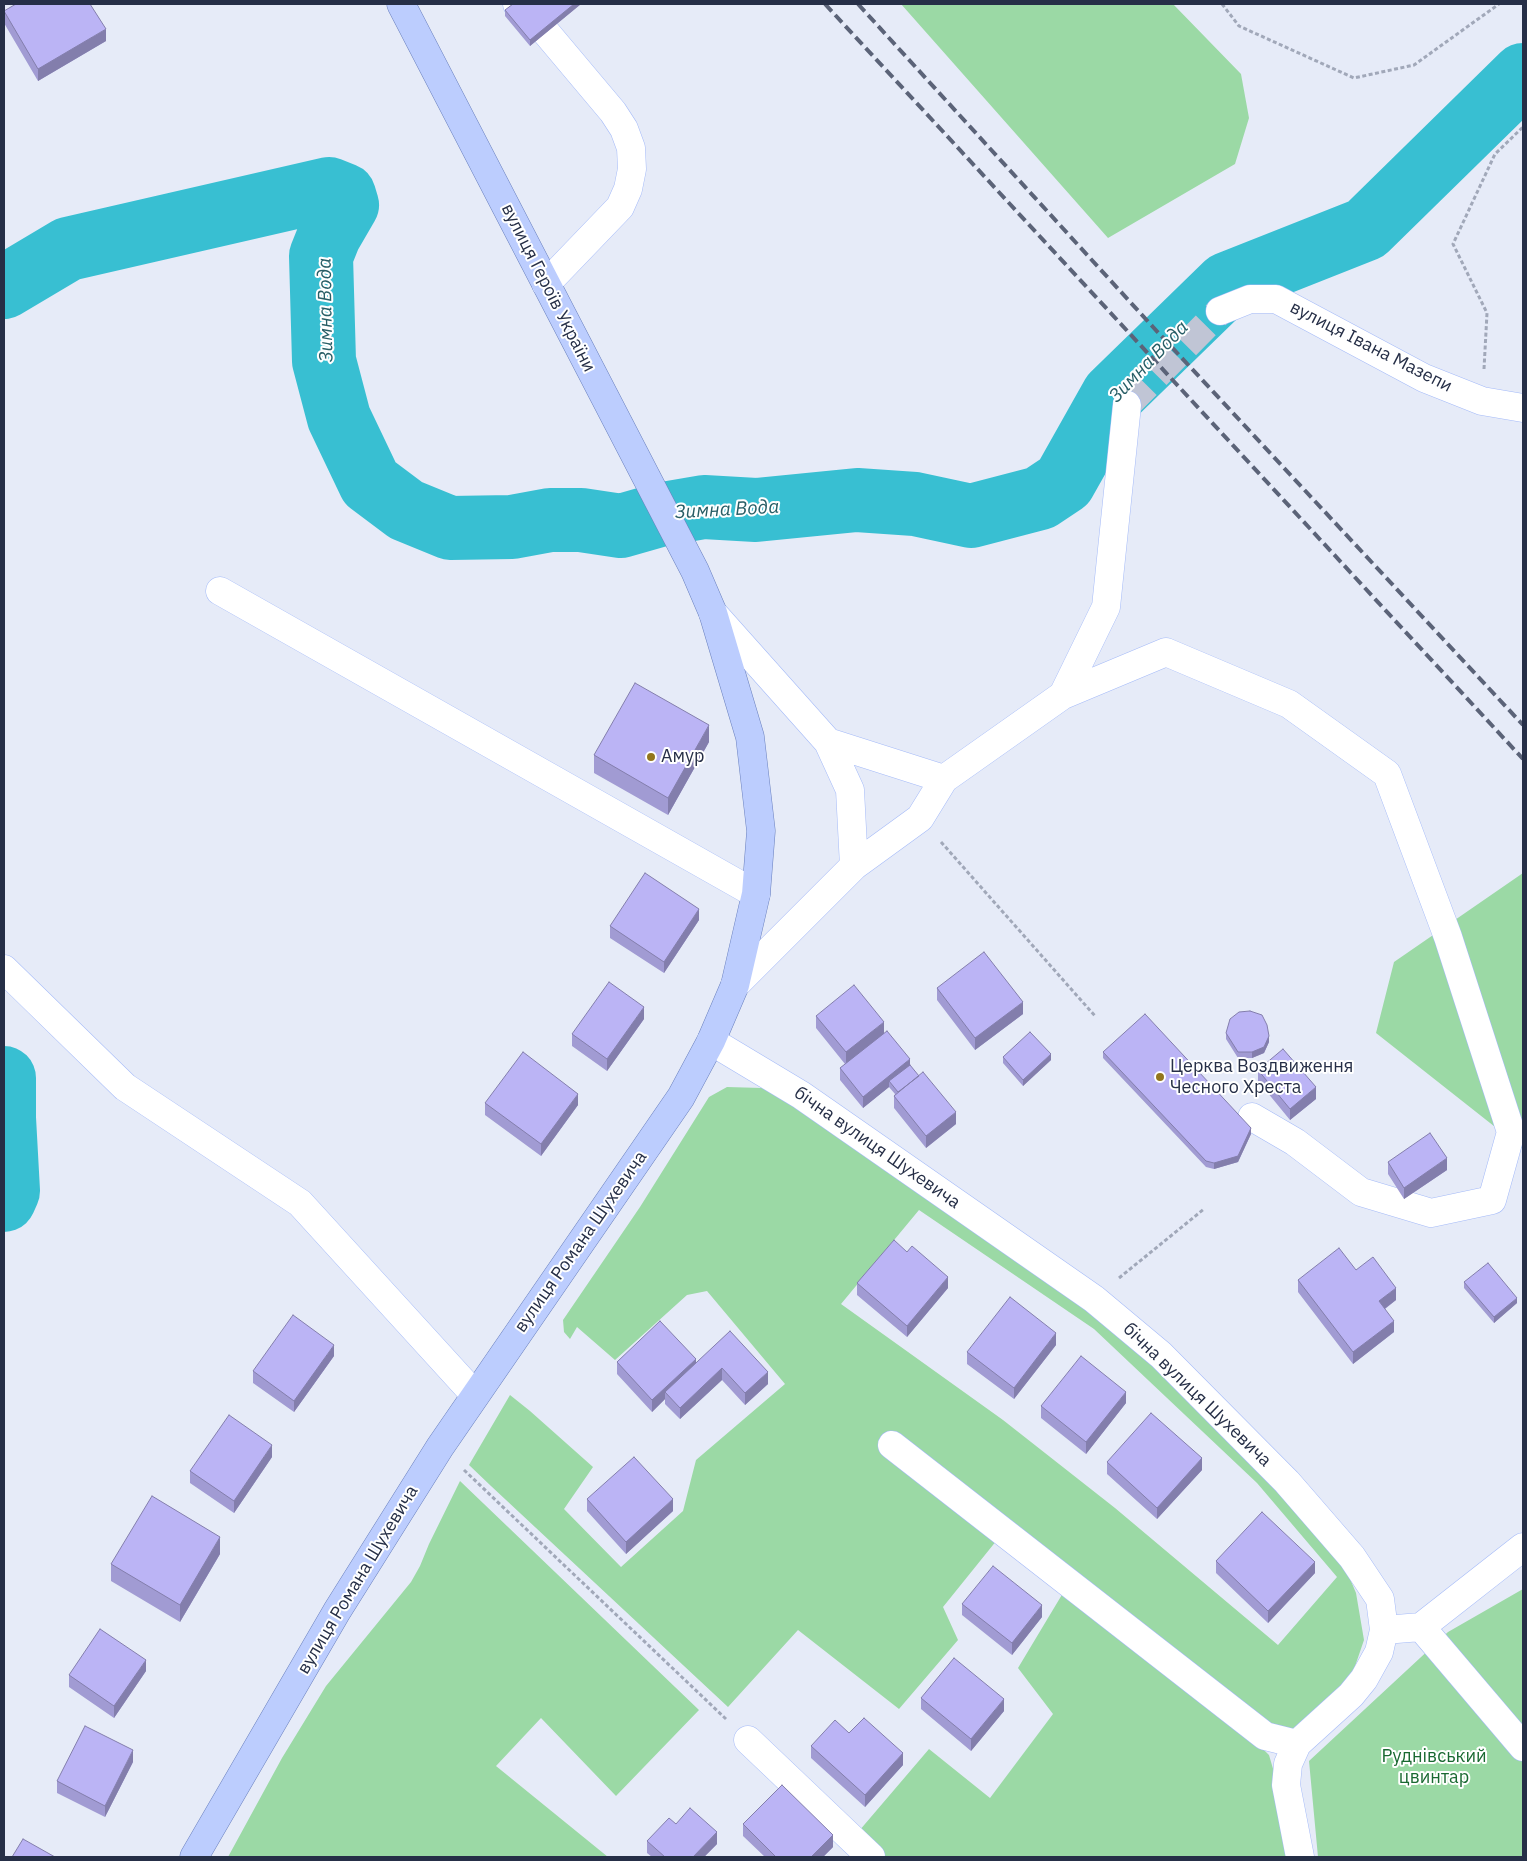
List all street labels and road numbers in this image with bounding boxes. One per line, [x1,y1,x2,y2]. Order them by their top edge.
street label: вулиця Героїв України [496,200,600,376]
street label: вулиця Івана Мазепи [1286,297,1456,397]
street label: бічна вулиця Шухевича [790,1082,964,1214]
street label: вулиця Романа Шухевича [510,1147,652,1337]
street label: бічна вулиця Шухевича [1118,1319,1276,1471]
street label: вулиця Романа Шухевича [293,1482,423,1678]

